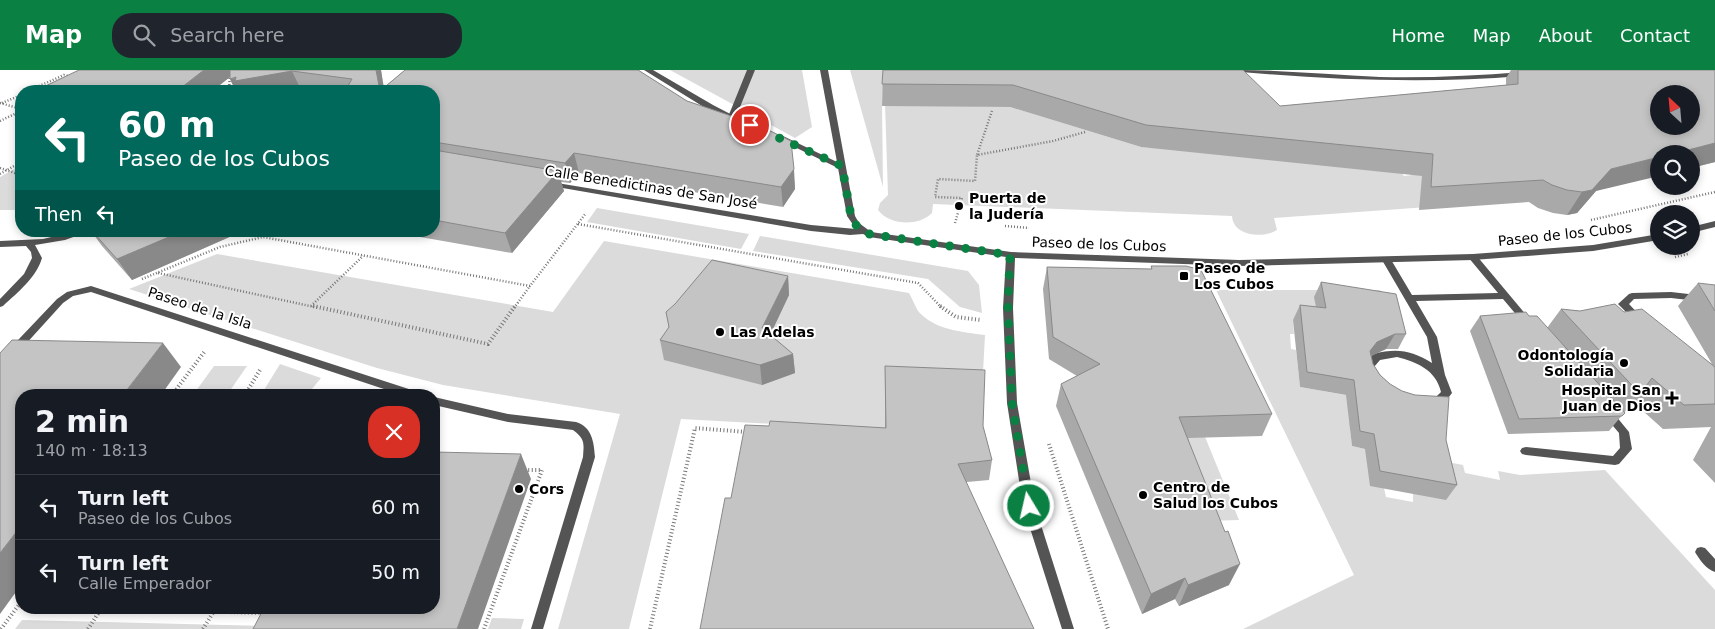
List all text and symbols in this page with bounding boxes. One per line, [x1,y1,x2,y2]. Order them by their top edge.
search box [112,13,462,58]
text: Map [25,21,82,49]
icon: search [130,21,158,49]
text: Search here [170,24,284,46]
text: Home [1392,25,1445,46]
text: Map [1473,25,1511,46]
text: About [1539,25,1592,46]
text: Contact [1620,25,1690,46]
north arrow [1650,85,1700,135]
map controls [1650,85,1700,255]
pin [729,104,771,146]
icon: left [35,105,100,170]
text: 60 m [118,105,215,145]
icon: arrive [736,111,764,139]
button: search [1650,145,1700,195]
text: Paseo de los Cubos [118,146,330,171]
street label: Calle Benedictinas de San José [543,162,759,212]
place label: Puerta de la Judería [969,190,1046,222]
icon: left [92,200,120,228]
marker: Puerta de la Judería [953,200,965,212]
text: Then [35,203,82,225]
button: layers [1650,205,1700,255]
street label: Paseo de los Cubos [1497,219,1633,249]
street label: Paseo de los Cubos [1031,234,1167,254]
place label: Paseo de Los Cubos [1194,260,1274,292]
marker: Paseo de Los Cubos [1178,270,1190,282]
street label: Paseo de la Isla [146,284,254,332]
place label: Las Adelas [730,324,815,340]
marker: Las Adelas [714,326,726,338]
place label: Odontología Solidaria [1517,347,1614,379]
marker: Odontología Solidaria [1618,357,1630,369]
place label: Hospital San Juan de Dios [1561,382,1661,414]
marker: Hospital San Juan de Dios [1665,391,1679,405]
text: 2 min [35,404,129,439]
button: close [368,406,420,458]
text: 140 m · 18:13 [35,441,148,460]
position arrow [1002,479,1054,531]
place label: Centro de Salud los Cubos [1153,479,1278,511]
place label: Cors [529,481,564,497]
marker: Cors [513,483,525,495]
text: Turn left [78,487,169,509]
marker: Centro de Salud los Cubos [1137,489,1149,501]
icon: left [35,493,63,521]
text: 60 m [371,496,420,518]
text: Paseo de los Cubos [78,509,232,528]
text: Turn left [78,552,169,574]
icon: left [35,558,63,586]
text: 50 m [371,561,420,583]
text: Calle Emperador [78,574,211,593]

